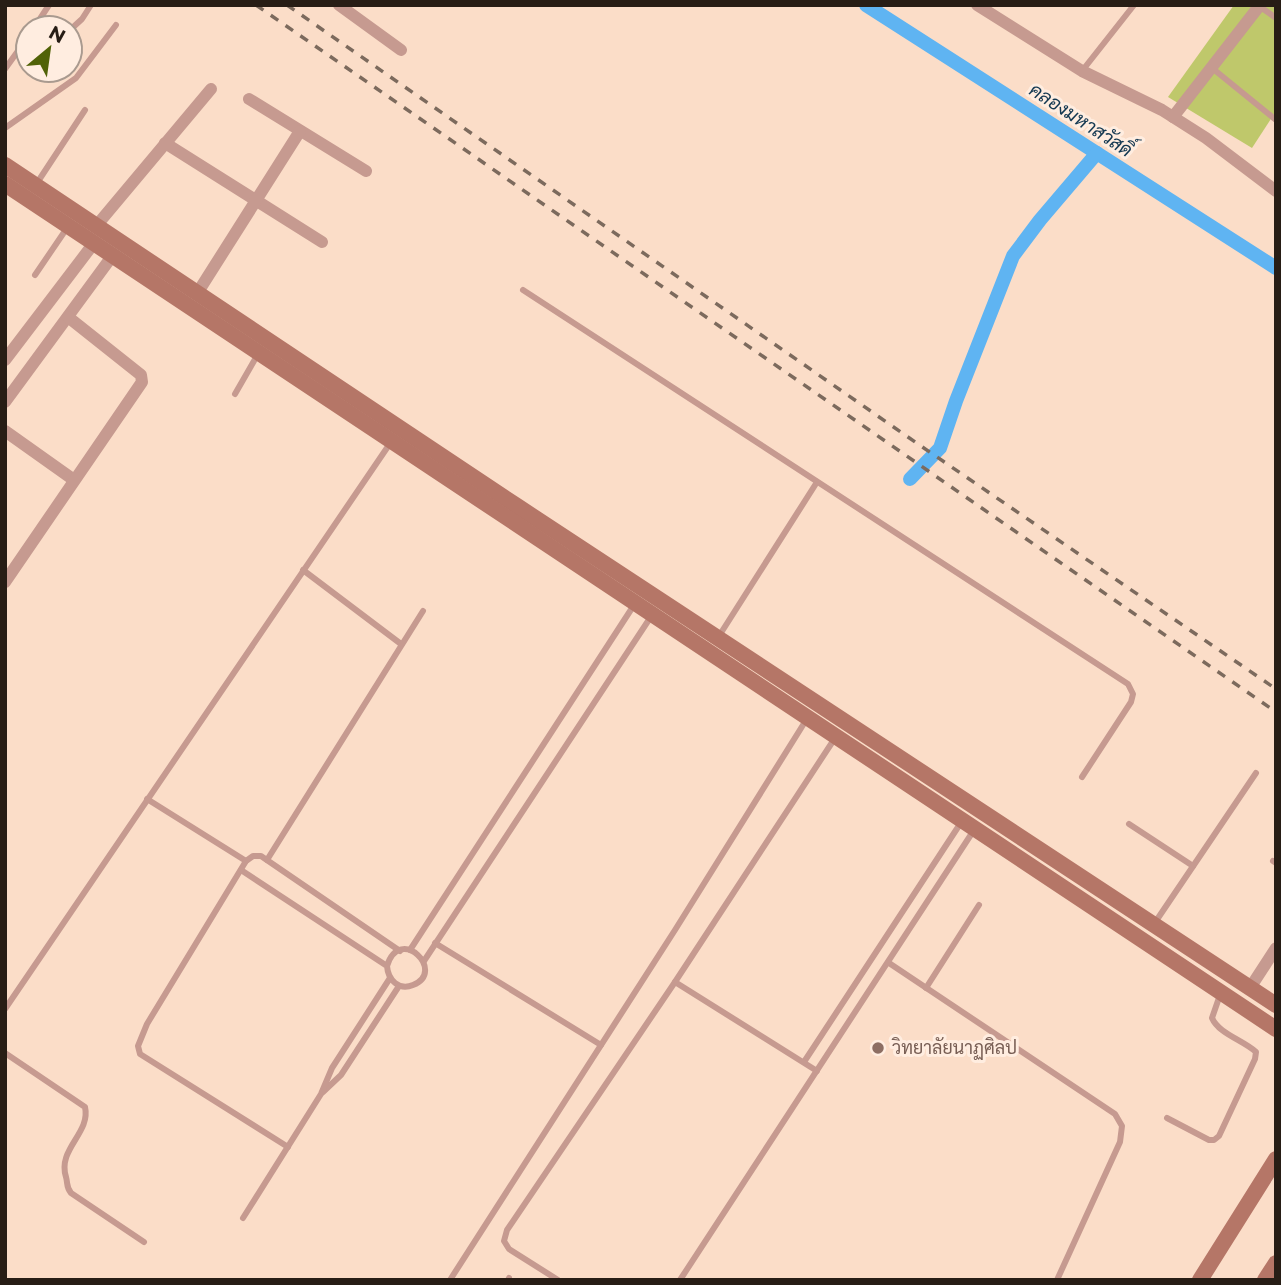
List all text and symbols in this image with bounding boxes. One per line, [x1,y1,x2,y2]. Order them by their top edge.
north arrow [14,14,84,84]
text: N [45,21,69,48]
water label: คลองมหาสวัสดิ์ [1025,72,1144,164]
place label: วิทยาลัยนาฏศิลป [891,1037,1017,1060]
marker: วิทยาลัยนาฏศิลป [870,1040,886,1056]

